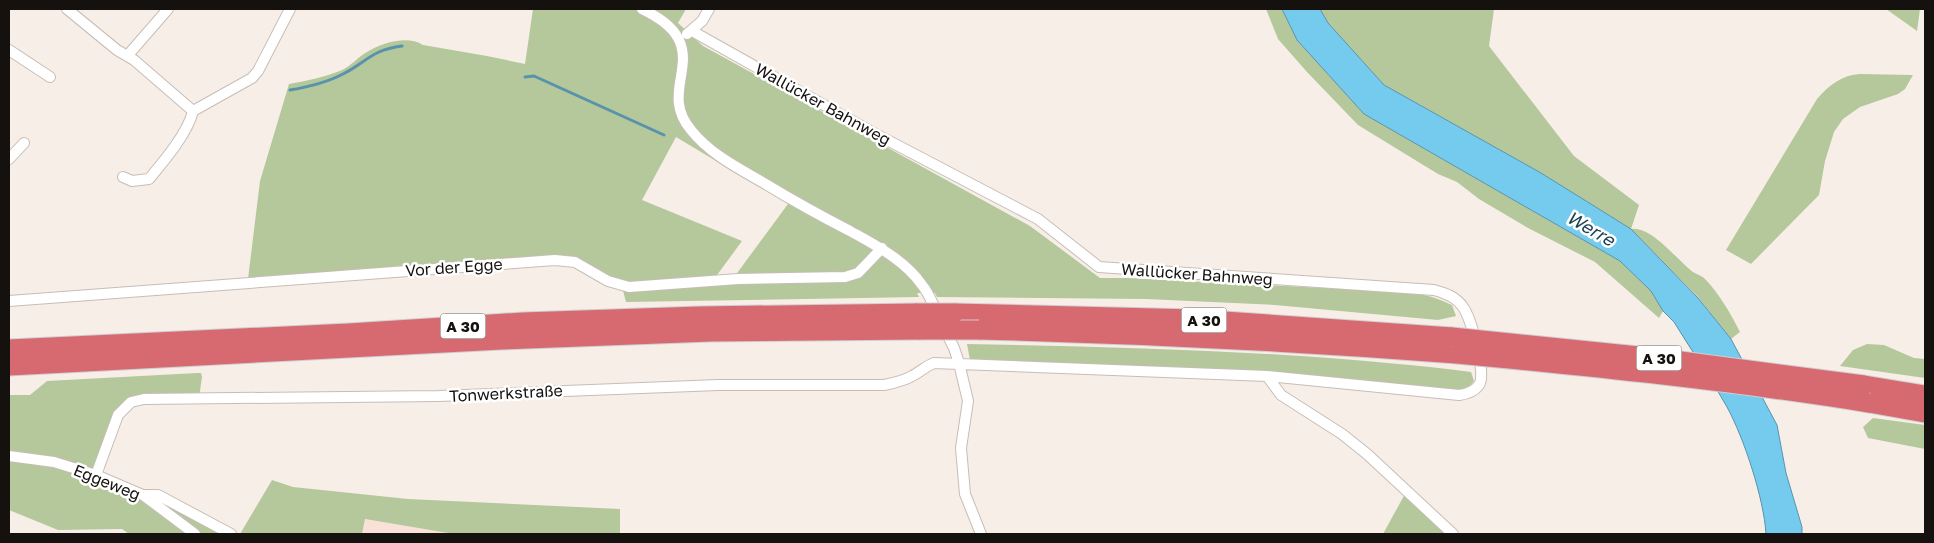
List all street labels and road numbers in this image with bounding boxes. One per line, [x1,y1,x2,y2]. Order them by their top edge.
street label: Wallücker Bahnweg [752,58,894,150]
street label: Vor der Egge [405,254,503,280]
street label: Wallücker Bahnweg [1121,259,1273,289]
road number: A 30 [1182,308,1226,332]
road number: A 30 [440,314,486,338]
road number: A 30 [1636,346,1682,370]
street label: Tonwerkstraße [449,380,563,406]
street label: Eggeweg [71,460,143,504]

